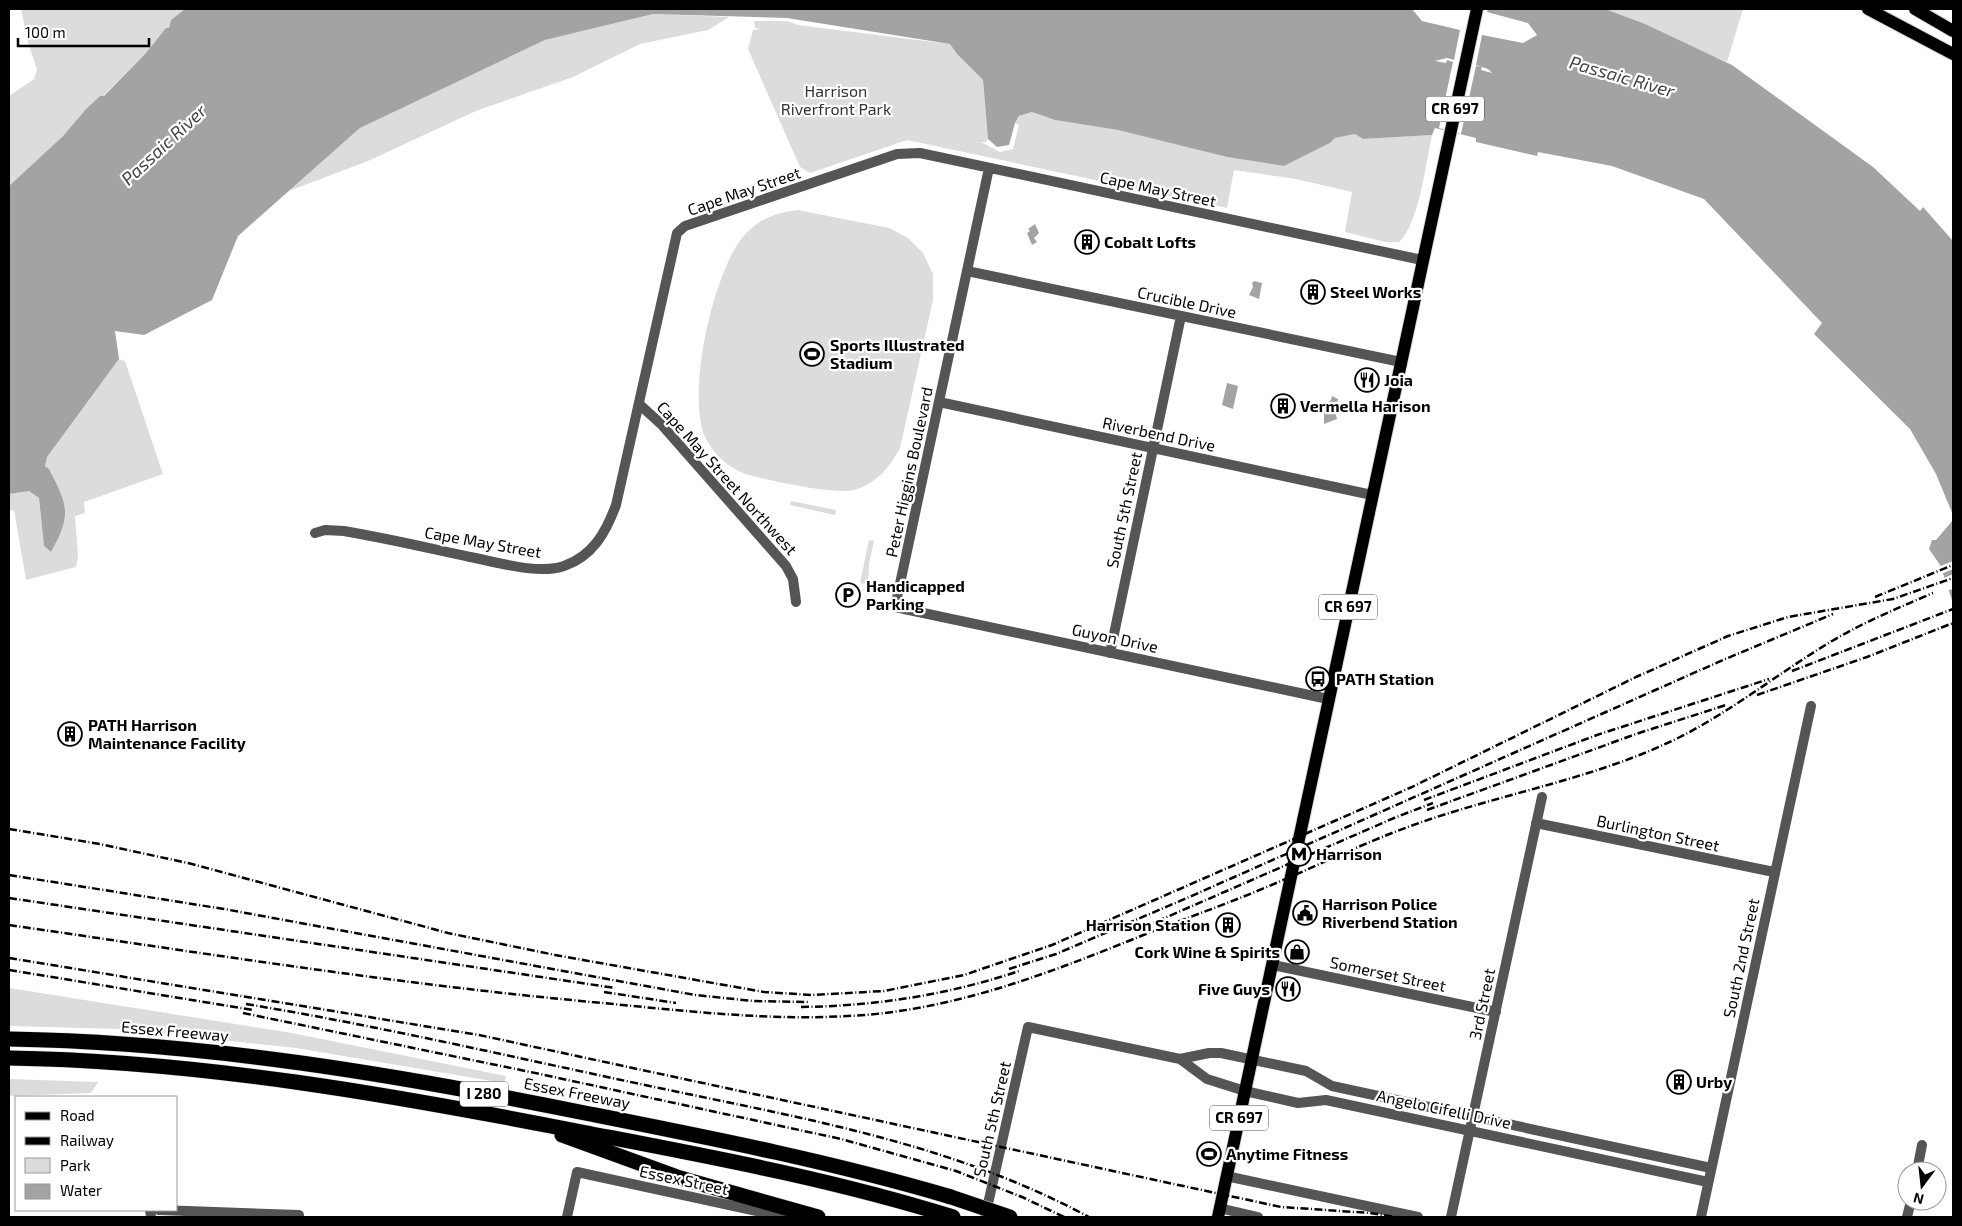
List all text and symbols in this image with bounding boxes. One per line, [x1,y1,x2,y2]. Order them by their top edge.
scale bar [18,15,149,47]
text: 100 m [25,23,66,41]
water label: Passaic River [1567,51,1678,102]
park label: Harrison Riverfront Park [781,81,891,118]
road number: CR 697 [1426,96,1484,122]
water label: Passaic River [116,99,211,189]
street label: Cape May Street [685,162,803,219]
street label: Cape May Street [1098,167,1218,210]
building icon: Cobalt Lofts [1074,229,1100,255]
place label: Cobalt Lofts [1104,232,1196,251]
building icon: Steel Works [1300,279,1326,305]
street label: Crucible Drive [1136,282,1238,321]
place label: Steel Works [1330,282,1421,301]
place label: Sports Illustrated Stadium [830,335,965,372]
sports icon: Sports Illustrated Stadium [799,341,825,367]
restaurant icon: Joia [1354,367,1380,393]
place label: Joia [1384,370,1413,389]
street label: Peter Higgins Boulevard [881,385,936,559]
building icon: Vermella Harison [1270,393,1296,419]
place label: Vermella Harison [1300,396,1431,415]
street label: Cape May Street Northwest [653,397,801,558]
street label: Riverbend Drive [1101,412,1217,455]
street label: South 5th Street [1102,450,1145,570]
street label: Cape May Street [423,522,543,561]
place label: Handicapped Parking [866,576,965,613]
parking icon: Handicapped Parking [835,582,861,608]
road number: CR 697 [1319,594,1377,620]
street label: Guyon Drive [1070,619,1160,656]
bus stop icon: PATH Station [1305,666,1331,692]
place label: PATH Station [1336,669,1434,688]
place label: PATH Harrison Maintenance Facility [88,715,246,753]
building icon: PATH Harrison Maintenance Facility [57,721,83,747]
street label: Burlington Street [1595,810,1721,855]
metro station icon: Harrison [1286,841,1312,867]
place label: Harrison [1316,844,1382,863]
place label: Harrison Police Riverbend Station [1322,894,1458,931]
street label: South 2nd Street [1719,896,1762,1019]
public building icon: Harrison Police Riverbend Station [1292,900,1318,926]
building icon: Harrison Station [1215,912,1241,938]
place label: Harrison Station [1086,915,1210,934]
shop icon: Cork Wine & Spirits [1284,939,1310,965]
place label: Cork Wine & Spirits [1135,942,1280,961]
street label: Somerset Street [1328,952,1448,995]
street label: 3rd Street [1465,967,1498,1041]
restaurant icon: Five Guys [1275,976,1301,1002]
place label: Five Guys [1198,979,1270,999]
street label: Essex Freeway [120,1016,230,1045]
street label: South 5th Street [969,1059,1014,1179]
building icon: Urby [1666,1069,1692,1095]
place label: Urby [1696,1072,1732,1092]
street label: Essex Freeway [522,1073,632,1112]
road number: I 280 [460,1082,508,1106]
street label: Angelo Cifelli Drive [1375,1085,1513,1132]
legend [15,1096,178,1211]
text: Road [60,1106,95,1124]
road number: CR 697 [1210,1106,1268,1130]
text: Railway [60,1131,114,1149]
sports icon: Anytime Fitness [1196,1141,1222,1167]
place label: Anytime Fitness [1226,1144,1348,1164]
text: Park [60,1156,91,1174]
street label: Essex Street [638,1161,730,1198]
north arrow [1897,1161,1947,1211]
text: Water [60,1181,102,1199]
text: N [1911,1190,1926,1209]

